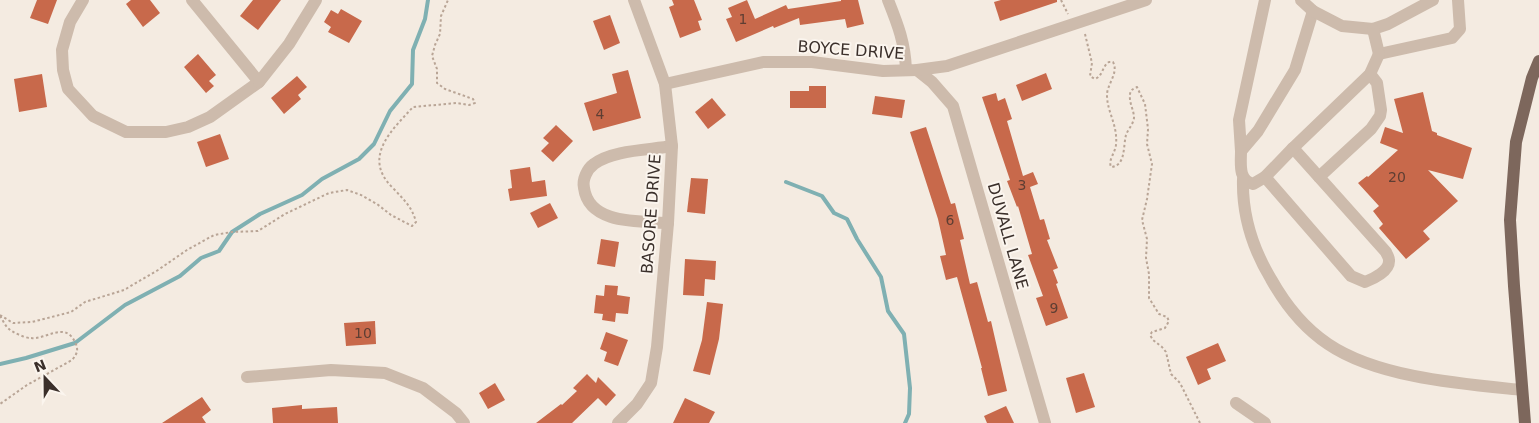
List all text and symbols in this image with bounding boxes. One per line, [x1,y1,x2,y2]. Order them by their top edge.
house number: 1 [739,11,747,27]
street label: BOYCE DRIVE [797,37,905,63]
house number: 4 [596,106,605,122]
street label: BASORE DRIVE [637,153,665,275]
house number: 20 [1388,169,1406,185]
house number: 3 [1018,177,1026,193]
street label: DUVALL LANE [984,180,1032,292]
house number: 6 [946,212,955,228]
house number: 9 [1050,300,1058,316]
house number: 10 [354,325,372,341]
north arrow [20,353,70,403]
text: N [32,356,49,376]

